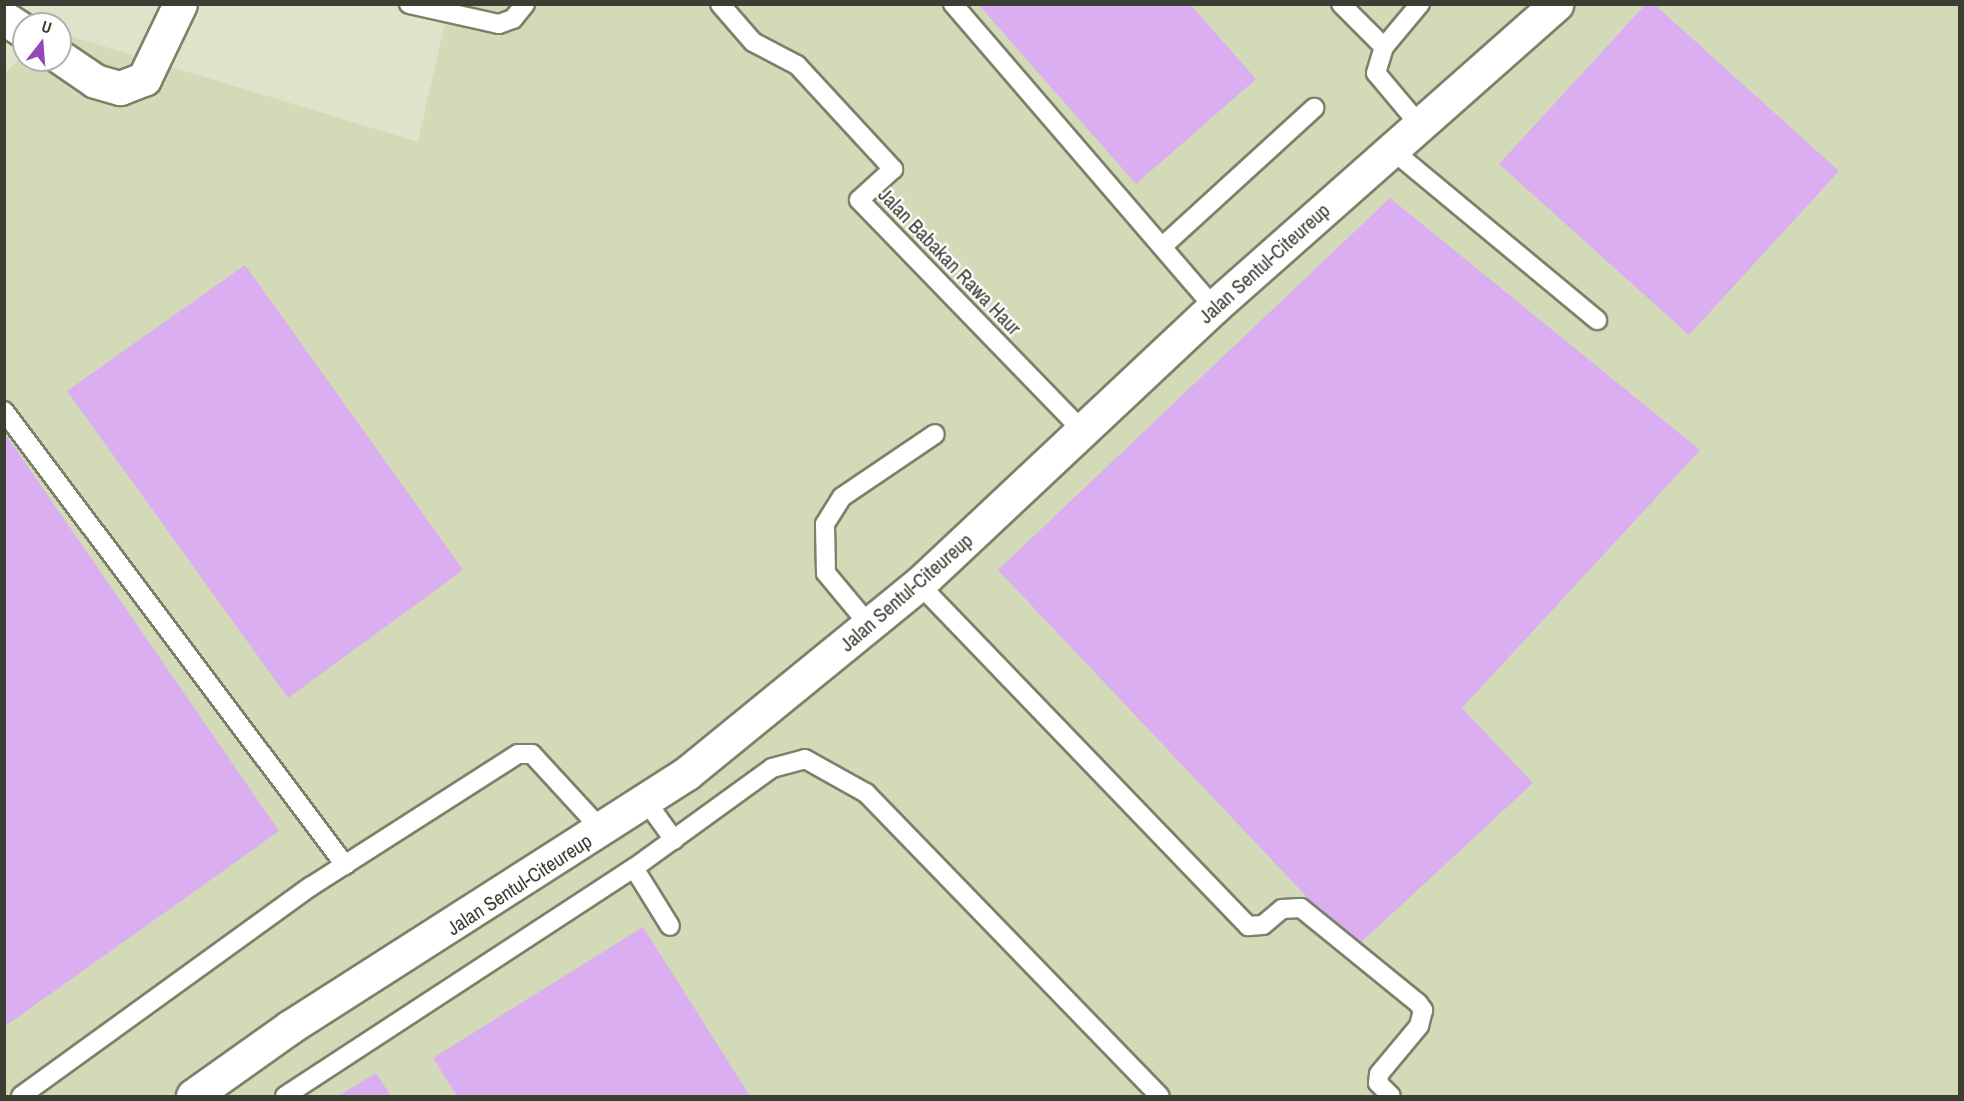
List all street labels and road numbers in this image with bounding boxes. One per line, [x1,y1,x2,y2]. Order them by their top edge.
street label: Jalan Babakan Rawa Haur [874,182,1026,340]
street label: Jalan Sentul-Citeureup [1194,198,1334,328]
street label: Jalan Sentul-Citeureup [835,528,977,656]
street label: Jalan Sentul-Citeureup [442,828,596,940]

